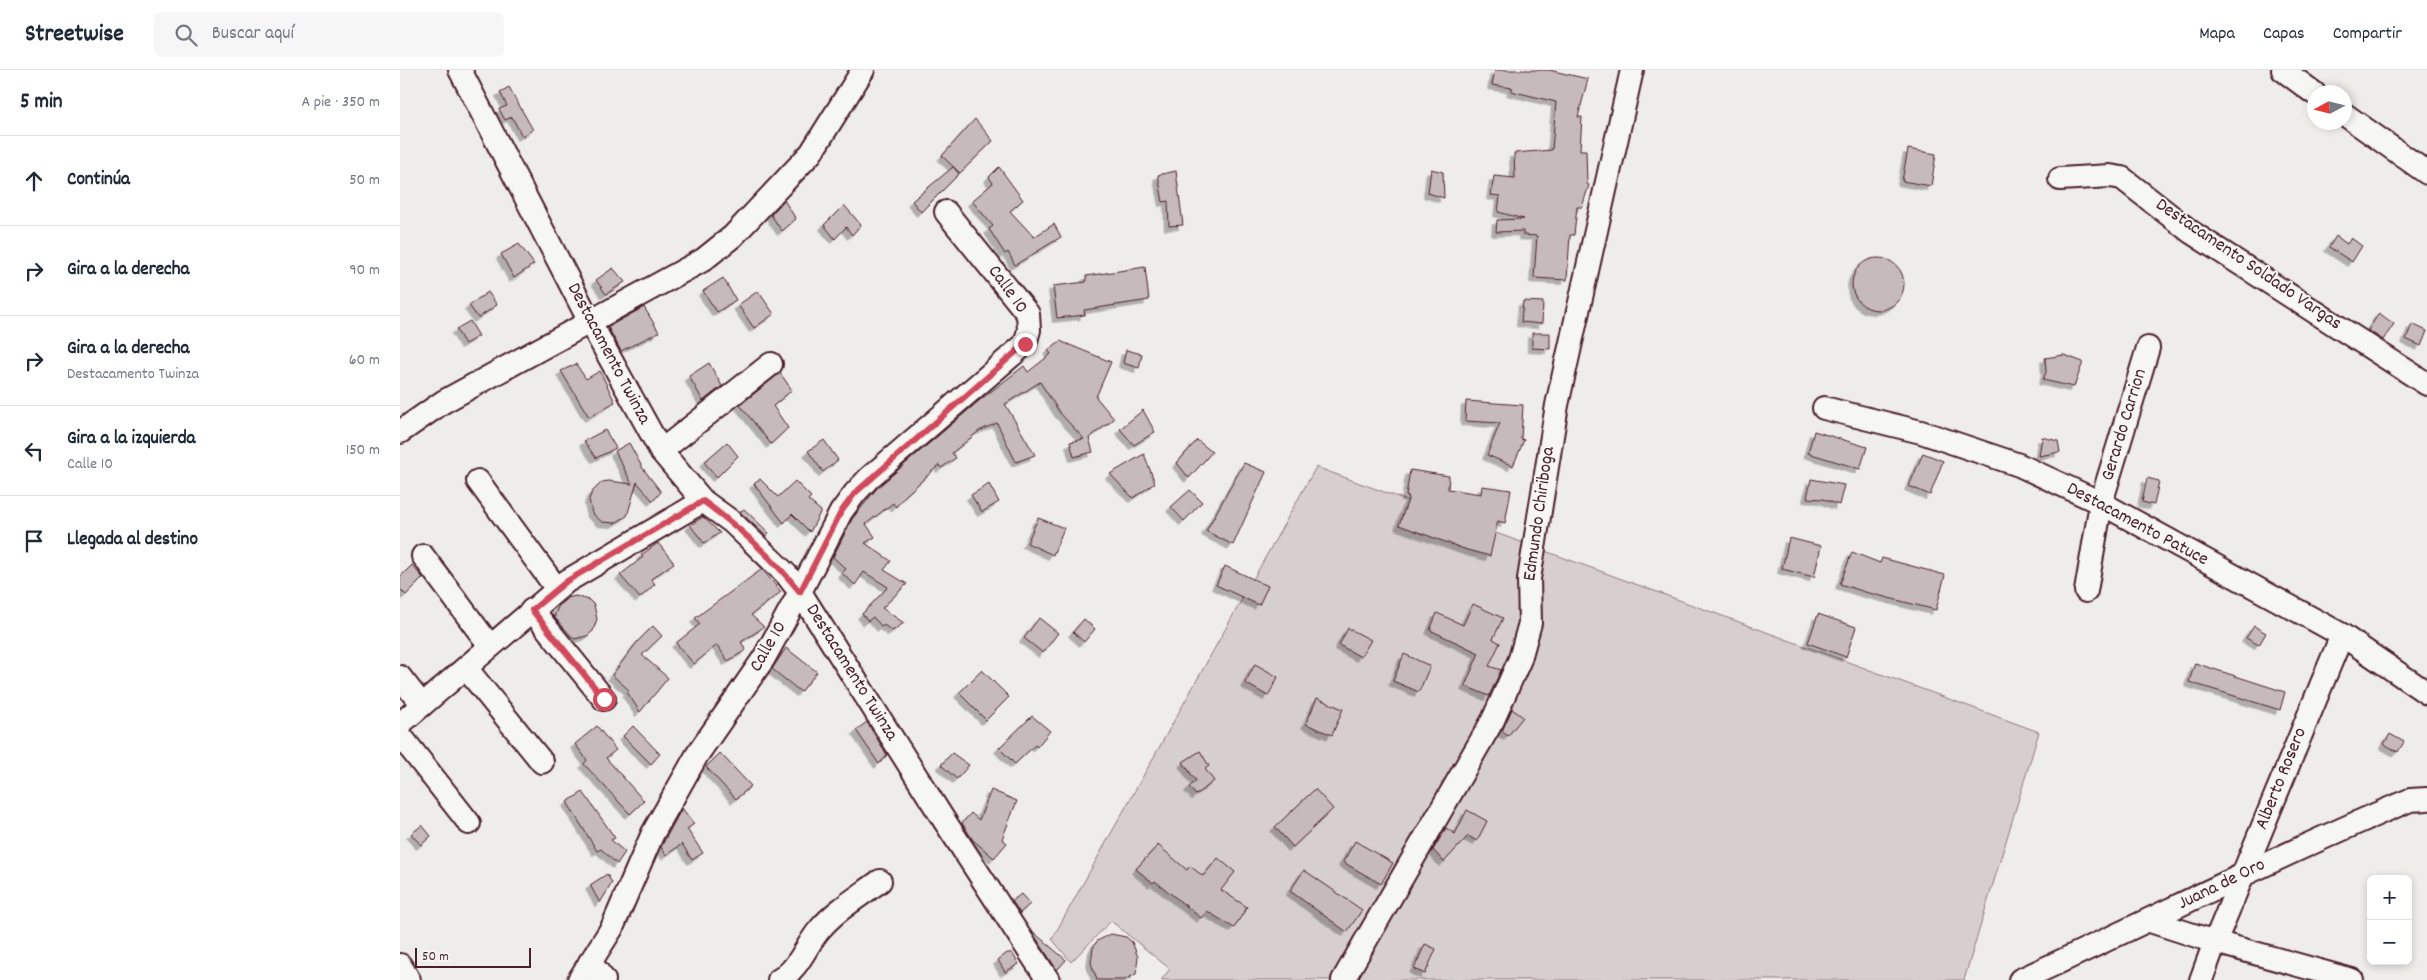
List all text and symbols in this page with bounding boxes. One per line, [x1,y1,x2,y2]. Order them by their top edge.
search box [154,12,504,57]
text: Streetwise [25,18,124,52]
icon: search [172,21,200,49]
text: Buscar aquí [212,21,294,48]
text: Mapa [2199,22,2235,47]
text: Capas [2263,22,2305,47]
text: Compartir [2333,22,2402,47]
north arrow [2307,85,2352,130]
text: 5 min [20,88,63,118]
text: A pie · 350 m [301,91,380,114]
icon: ahead [20,167,48,195]
text: Continúa [67,167,130,194]
text: 50 m [349,169,380,192]
street label: Destacamento Soldado Vargas [2149,192,2347,338]
icon: right [20,257,48,285]
text: Gira a la derecha [67,257,189,284]
text: 90 m [349,259,380,282]
street label: Calle 10 [980,260,1034,320]
street label: Destacamento Twinza [559,278,657,431]
route end [1014,333,1037,356]
text: Gira a la derecha [67,336,189,363]
icon: right [20,347,48,375]
text: 60 m [349,349,380,372]
text: Destacamento Twinza [67,363,199,386]
street label: Gerardo Carrion [2095,366,2155,484]
text: Gira a la izquierda [67,426,195,453]
icon: left [20,437,48,465]
text: 150 m [346,439,380,462]
street label: Edmundo Chiriboga [1517,444,1563,583]
text: Calle 10 [67,453,113,476]
street label: Destacamento Patuce [2061,476,2213,574]
icon: arrive [20,527,48,555]
text: Llegada al destino [67,527,198,554]
street label: Destacamento Twinza [798,599,905,748]
street label: Calle 10 [744,617,794,677]
route start [593,688,616,711]
street label: Alberto Rosero [2249,724,2315,834]
street label: Juana de Oro [2174,852,2270,918]
map controls [2367,875,2412,965]
button: + [2367,875,2412,920]
button: − [2367,920,2412,965]
scale bar [415,945,531,968]
text: 50 m [422,947,449,967]

